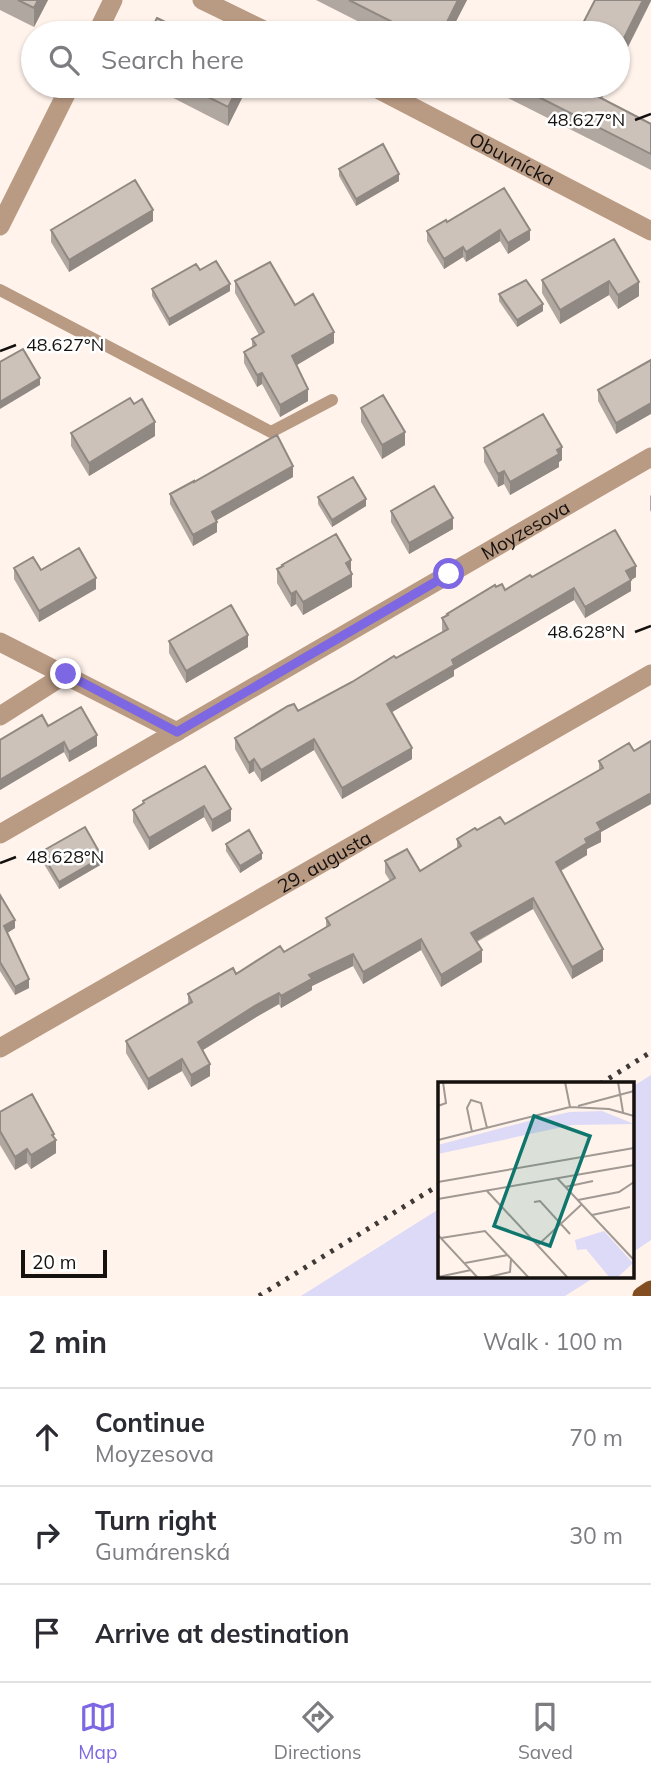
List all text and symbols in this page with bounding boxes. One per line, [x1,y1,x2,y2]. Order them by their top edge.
search box [21,21,630,98]
icon: search [45,41,83,79]
text: Search here [101,43,244,76]
text: 48.627°N [547,108,625,131]
street label: Obuvnícka [465,127,559,191]
text: 48.627°N [26,333,104,356]
street label: Moyzesova [477,495,574,565]
route start [433,558,464,589]
text: 48.628°N [547,620,625,643]
route end [50,658,81,689]
street label: 29. augusta [273,825,376,898]
text: 48.628°N [26,845,104,868]
inset map [438,1082,634,1278]
scale bar [21,1247,107,1279]
text: 20 m [32,1250,76,1274]
text: 2 min [28,1323,107,1361]
text: Walk · 100 m [483,1327,623,1356]
text: Continue [95,1406,205,1439]
icon: ahead [28,1418,66,1456]
text: 70 m [569,1423,623,1452]
text: Moyzesova [95,1439,214,1468]
text: Turn right [95,1504,216,1537]
icon: right [28,1516,66,1554]
text: 30 m [569,1521,623,1550]
text: Gumárenská [95,1537,230,1566]
icon: arrive [28,1614,66,1652]
text: Arrive at destination [95,1617,350,1650]
tab: Map [78,1698,117,1764]
tab: Directions [274,1698,362,1764]
tab: Saved [518,1698,573,1764]

